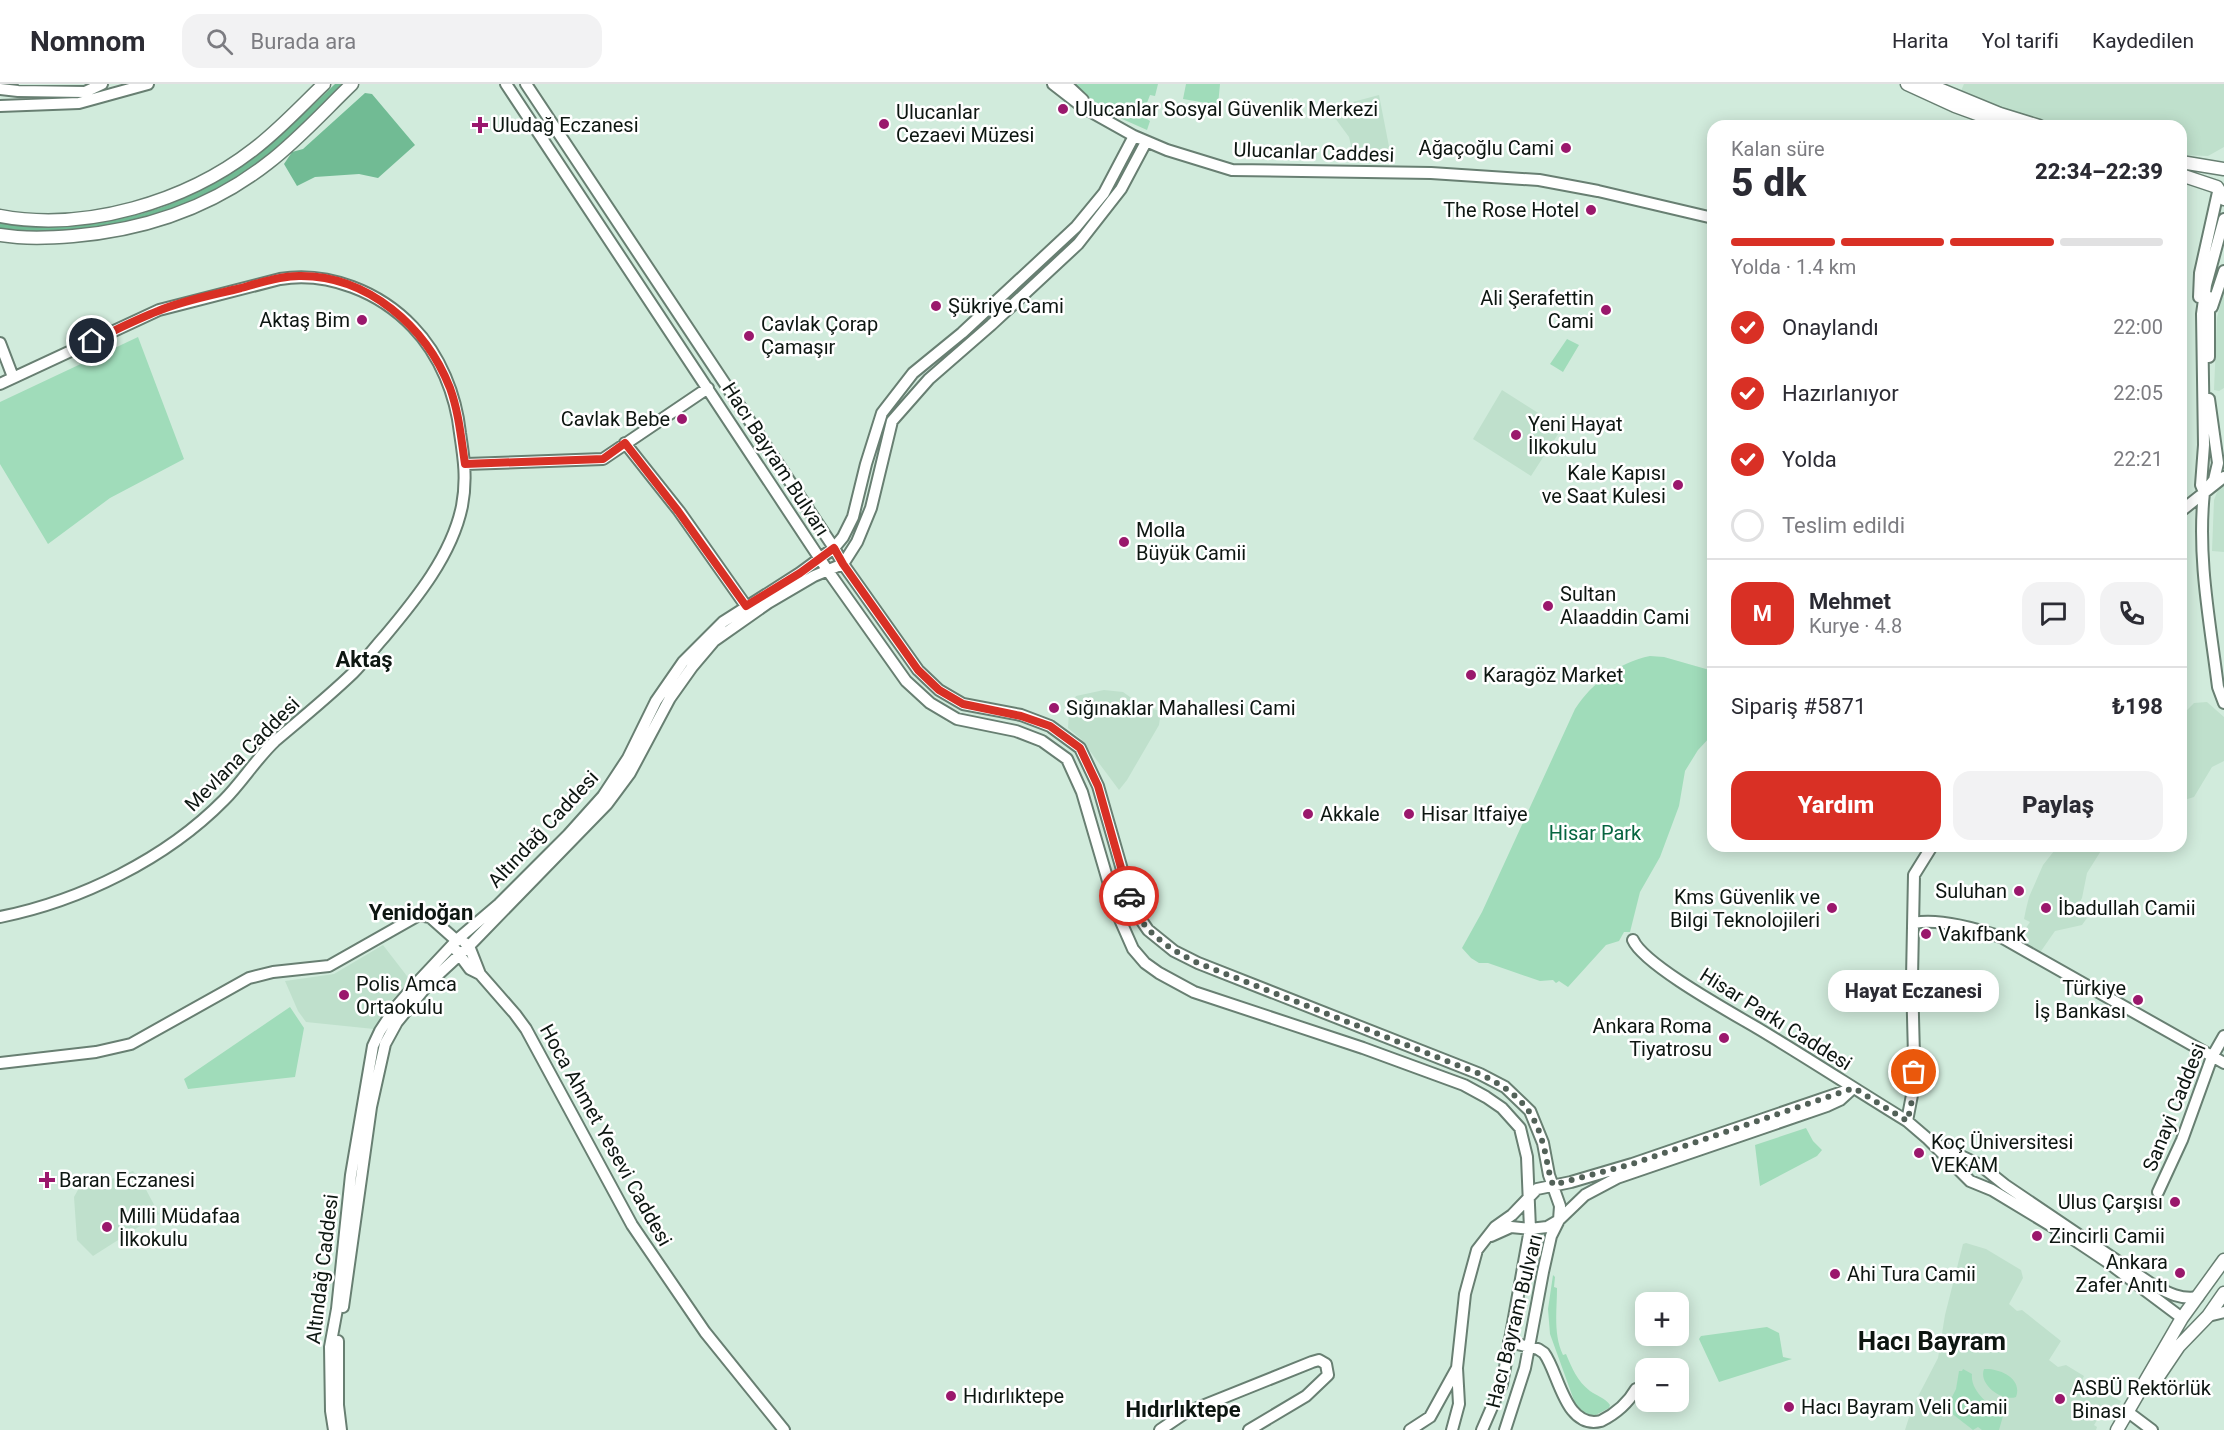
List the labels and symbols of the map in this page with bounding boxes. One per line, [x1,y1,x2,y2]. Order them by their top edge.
place label: Ulucanlar Sosyal Güvenlik Merkezi [1075,97,1378,121]
place label: Ulucanlar Cezaevi Müzesi [896,100,1034,147]
marker: Ulucanlar Sosyal Güvenlik Merkezi [1056,102,1070,116]
place label: Uludağ Eczanesi [492,113,639,137]
marker: Ulucanlar Cezaevi Müzesi [877,117,891,131]
marker: Uludağ Eczanesi [473,118,487,132]
place label: Ağaçoğlu Cami [1419,136,1554,160]
street label: Ulucanlar Caddesi [1233,137,1395,167]
marker: Ağaçoğlu Cami [1559,141,1573,155]
place label: The Rose Hotel [1443,198,1579,222]
marker: The Rose Hotel [1584,203,1598,217]
place label: Ali Şerafettin Cami [1480,286,1594,333]
place label: Şükriye Cami [948,294,1064,318]
marker: Şükriye Cami [929,299,943,313]
marker: Ali Şerafettin Cami [1599,303,1613,317]
place label: Aktaş Bim [259,308,350,332]
place label: Cavlak Çorap Çamaşır [761,312,878,359]
marker: Aktaş Bim [355,313,369,327]
pin [66,315,117,366]
marker: Cavlak Çorap Çamaşır [742,329,756,343]
street label: Hacı Bayram Bulvarı [717,378,835,540]
place label: Cavlak Bebe [561,407,670,431]
marker: Cavlak Bebe [675,412,689,426]
place label: Yeni Hayat İlkokulu [1528,412,1623,459]
marker: Yeni Hayat İlkokulu [1509,428,1523,442]
place label: Kale Kapısı ve Saat Kulesi [1542,461,1666,508]
marker: Kale Kapısı ve Saat Kulesi [1671,478,1685,492]
place label: Molla Büyük Camii [1136,518,1246,565]
marker: Molla Büyük Camii [1117,535,1131,549]
place label: Sultan Alaaddin Cami [1560,582,1689,629]
marker: Sultan Alaaddin Cami [1541,599,1555,613]
district label: Aktaş [335,647,393,672]
place label: Karagöz Market [1483,663,1623,687]
marker: Karagöz Market [1464,668,1478,682]
street label: Mevlana Caddesi [180,692,304,816]
place label: Sığınaklar Mahallesi Cami [1066,696,1296,720]
marker: Sığınaklar Mahallesi Cami [1047,701,1061,715]
street label: Altındağ Caddesi [483,766,603,892]
place label: Akkale [1320,802,1380,826]
place label: Hisar Itfaiye [1421,802,1528,826]
marker: Akkale [1301,807,1315,821]
marker: Hisar Itfaiye [1402,807,1416,821]
park label: Hisar Park [1549,821,1642,845]
courier [1099,866,1159,926]
place label: Suluhan [1935,879,2007,903]
marker: Suluhan [2012,884,2026,898]
place label: Kms Güvenlik ve Bilgi Teknolojileri [1670,885,1820,932]
place label: İbadullah Camii [2058,896,2196,920]
district label: Yenidoğan [369,900,473,925]
marker: Kms Güvenlik ve Bilgi Teknolojileri [1825,901,1839,915]
marker: İbadullah Camii [2039,901,2053,915]
place label: Vakıfbank [1938,922,2027,946]
marker: Vakıfbank [1919,927,1933,941]
street label: Hisar Parkı Caddesi [1696,963,1856,1075]
callout: Hayat Eczanesi [1828,970,2000,1012]
place label: Polis Amca Ortaokulu [356,972,457,1019]
place label: Türkiye İş Bankası [2035,976,2126,1023]
marker: Polis Amca Ortaokulu [337,988,351,1002]
marker: Türkiye İş Bankası [2131,993,2145,1007]
place label: Ankara Roma Tiyatrosu [1593,1014,1712,1061]
street label: Hoca Ahmet Yesevi Caddesi [535,1020,677,1250]
marker: Ankara Roma Tiyatrosu [1717,1031,1731,1045]
street label: Sanayi Caddesi [2137,1039,2211,1175]
pin [1888,1046,1939,1097]
place label: Koç Üniversitesi VEKAM [1931,1130,2073,1177]
marker: Koç Üniversitesi VEKAM [1912,1146,1926,1160]
place label: Baran Eczanesi [59,1168,195,1192]
marker: Baran Eczanesi [40,1173,54,1187]
place label: Ulus Çarşısı [2058,1190,2163,1214]
street label: Altındağ Caddesi [301,1193,343,1345]
marker: Ulus Çarşısı [2168,1195,2182,1209]
place label: Milli Müdafaa İlkokulu [119,1204,240,1251]
marker: Milli Müdafaa İlkokulu [100,1220,114,1234]
place label: Zincirli Camii [2049,1224,2165,1248]
marker: Zincirli Camii [2030,1229,2044,1243]
street label: Hacı Bayram Bulvarı [1481,1232,1547,1410]
place label: Ankara Zafer Anıtı [2076,1250,2168,1297]
place label: Ahi Tura Camii [1847,1262,1976,1286]
marker: Ankara Zafer Anıtı [2173,1266,2187,1280]
marker: Ahi Tura Camii [1828,1267,1842,1281]
district label: Hacı Bayram [1858,1326,2006,1356]
place label: ASBÜ Rektörlük Binası [2072,1376,2212,1423]
place label: Hıdırlıktepe [963,1384,1064,1408]
marker: Hıdırlıktepe [944,1389,958,1403]
marker: ASBÜ Rektörlük Binası [2053,1392,2067,1406]
place label: Hacı Bayram Veli Camii [1801,1395,2008,1419]
district label: Hıdırlıktepe [1125,1397,1241,1422]
marker: Hacı Bayram Veli Camii [1782,1400,1796,1414]

